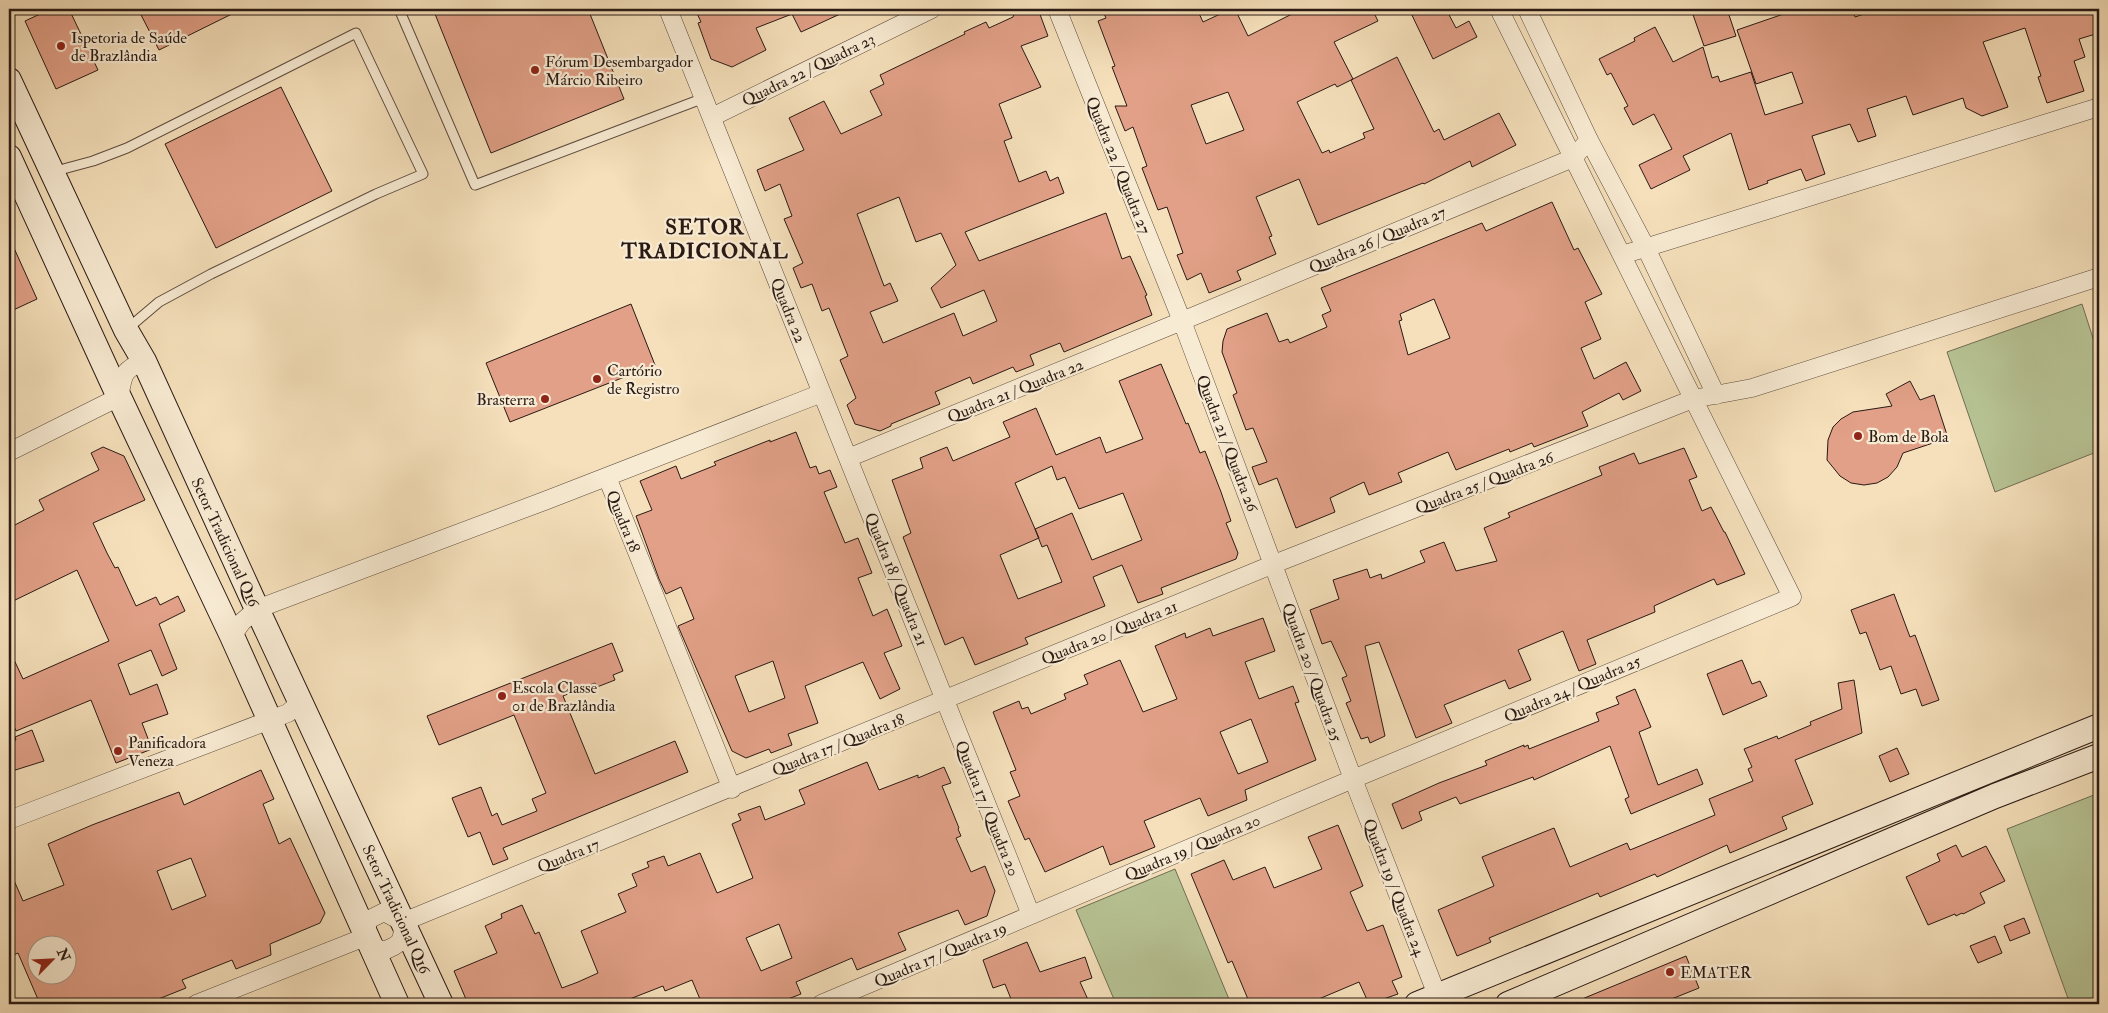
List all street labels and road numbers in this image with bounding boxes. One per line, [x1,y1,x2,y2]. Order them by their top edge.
street label: Quadra 22 / Quadra 23 [739,29,878,111]
street label: Quadra 22 / Quadra 27 [1081,94,1155,238]
street label: Quadra 26 / Quadra 27 [1306,202,1449,278]
street label: Quadra 22 [766,275,810,346]
street label: Quadra 21 / Quadra 22 [944,354,1086,427]
street label: Quadra 21 / Quadra 26 [1192,372,1263,516]
street label: Quadra 25 / Quadra 26 [1412,447,1557,519]
street label: Setor Tradicional Q16 [186,475,264,611]
street label: Quadra 18 [602,487,645,556]
street label: Quadra 18 / Quadra 21 [860,510,932,649]
street label: Quadra 20 / Quadra 21 [1038,596,1180,669]
street label: Quadra 20 / Quadra 25 [1278,600,1347,745]
street label: Quadra 24 / Quadra 25 [1501,651,1644,727]
street label: Quadra 17 / Quadra 18 [769,709,908,781]
street label: Quadra 17 / Quadra 20 [951,738,1023,879]
street label: Quadra 19 / Quadra 20 [1122,810,1263,886]
street label: Quadra 19 / Quadra 24 [1359,816,1430,960]
street label: Quadra 17 [534,834,603,877]
street label: Setor Tradicional Q16 [357,842,435,978]
street label: Quadra 17 / Quadra 19 [871,918,1010,992]

